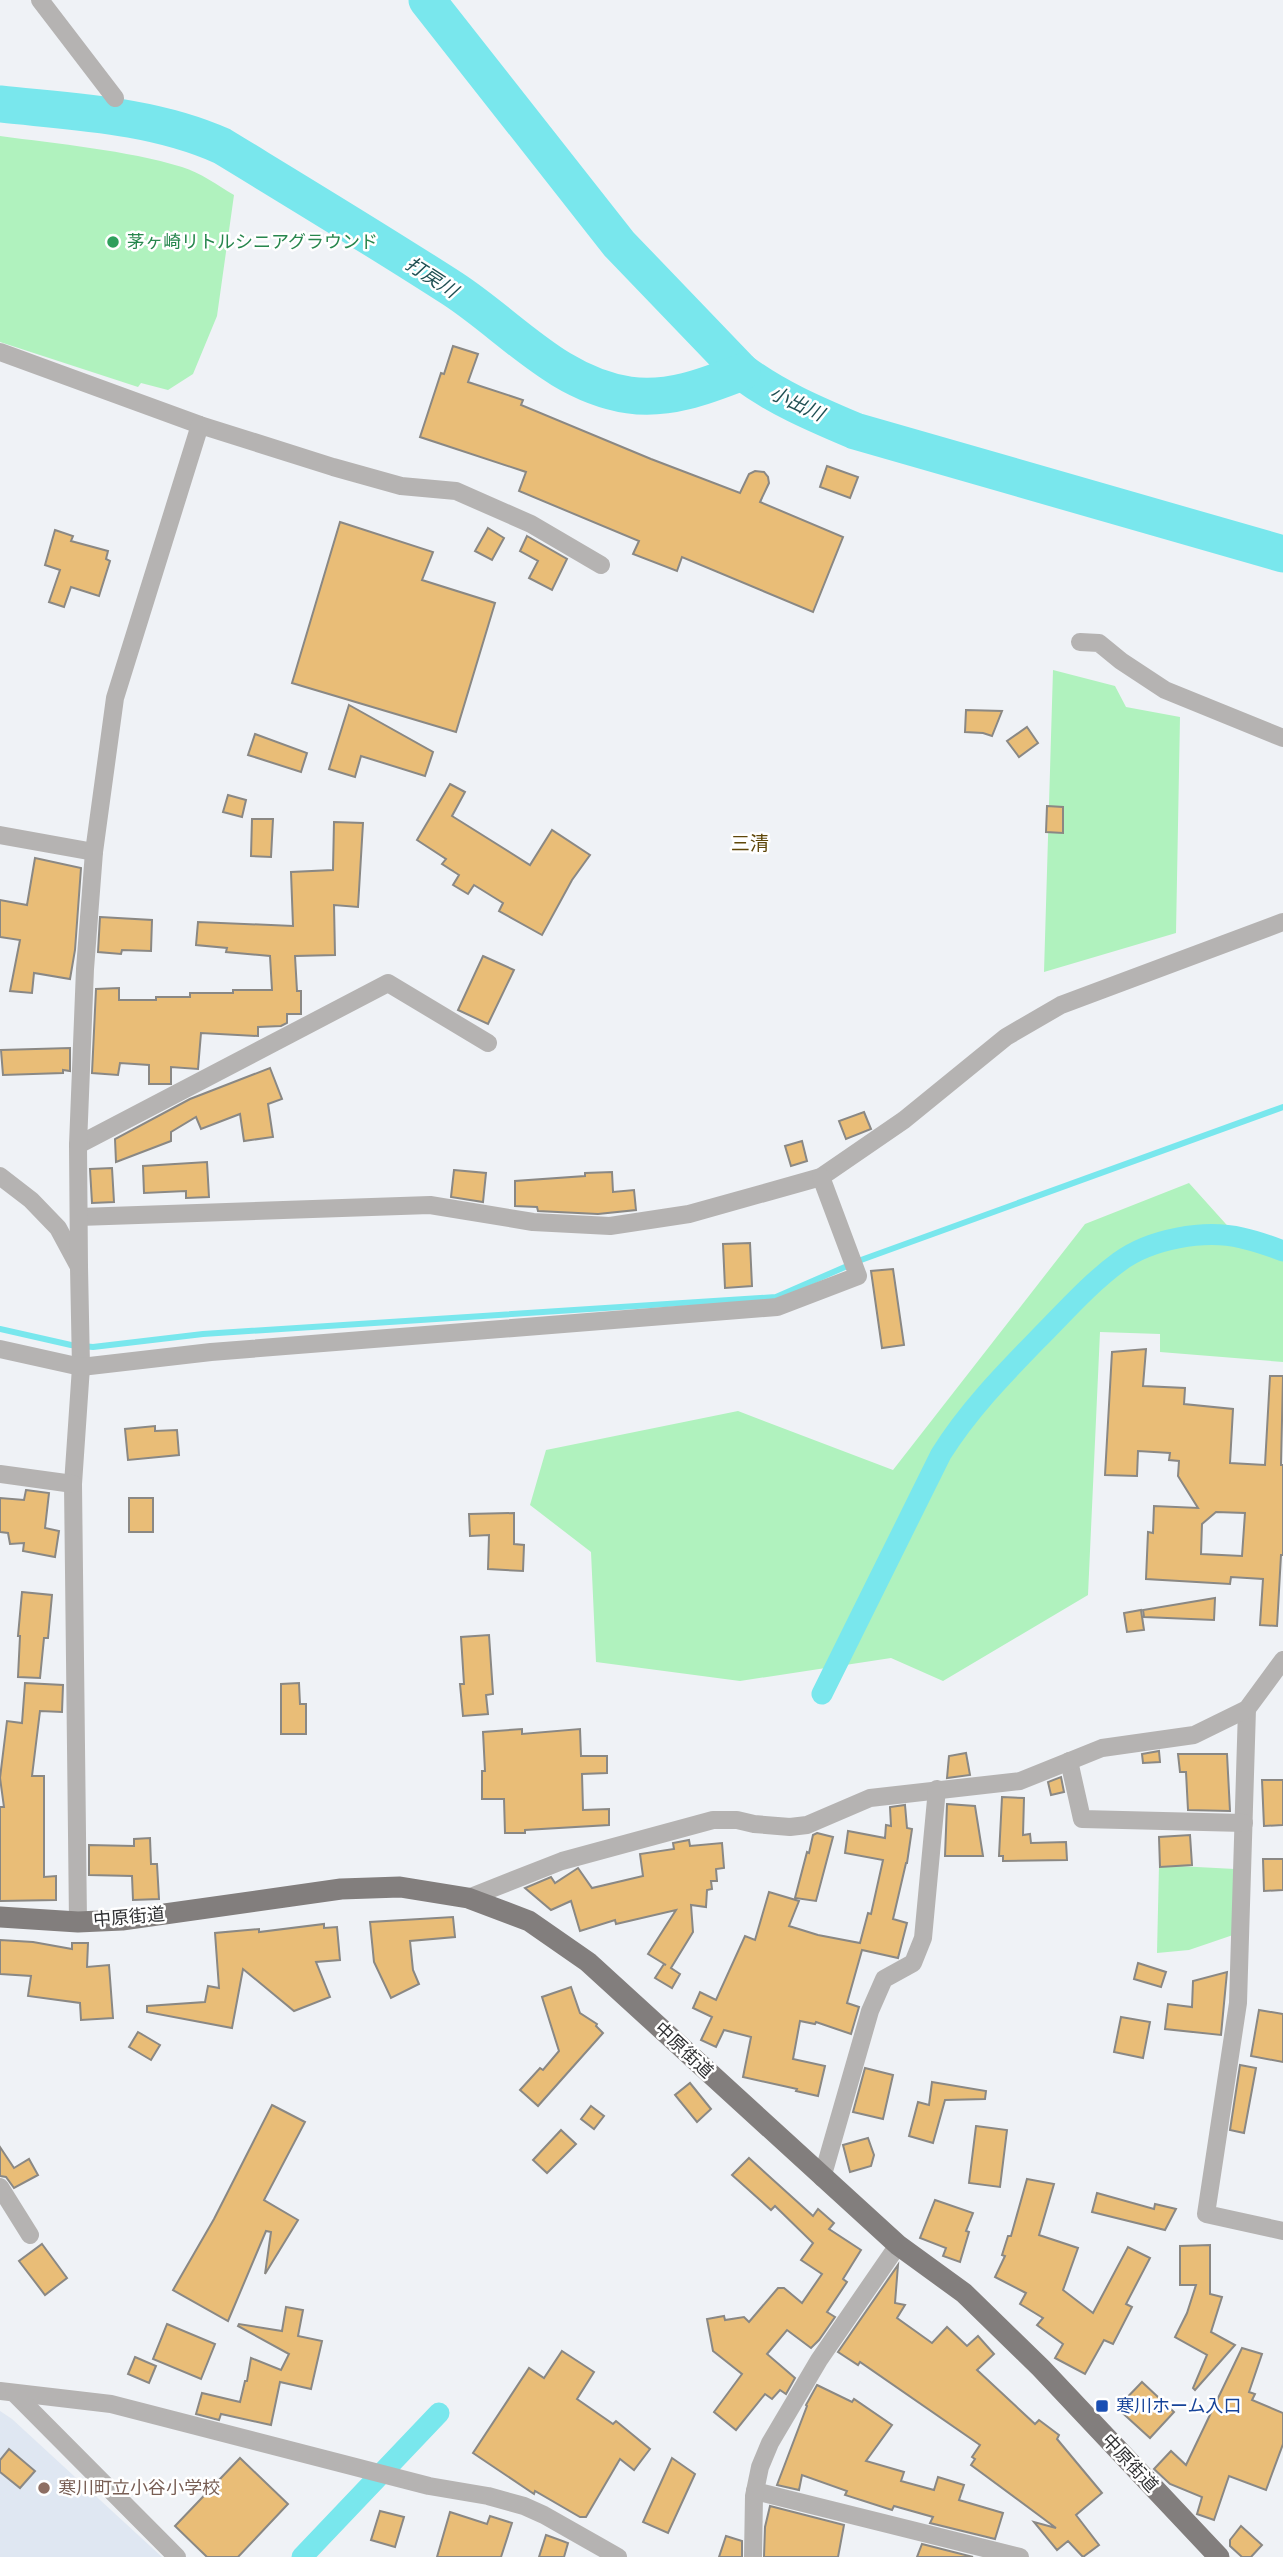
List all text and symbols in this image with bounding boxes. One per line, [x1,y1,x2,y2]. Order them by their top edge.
place label: 茅ヶ崎リトルシニアグラウンド [127,231,378,253]
marker: 茅ヶ崎リトルシニアグラウンド [105,234,121,250]
water label: 打戻川 [402,252,464,304]
water label: 小出川 [766,381,829,427]
district label: 三清 [731,832,769,855]
street label: 中原街道 [92,1903,166,1931]
street label: 中原街道 [650,2017,718,2083]
place label: 寒川ホーム入口 [1116,2395,1241,2417]
marker: 寒川ホーム入口 [1094,2398,1110,2414]
street label: 中原街道 [1097,2429,1163,2497]
place label: 寒川町立小谷小学校 [58,2477,220,2499]
marker: 寒川町立小谷小学校 [36,2480,52,2496]

